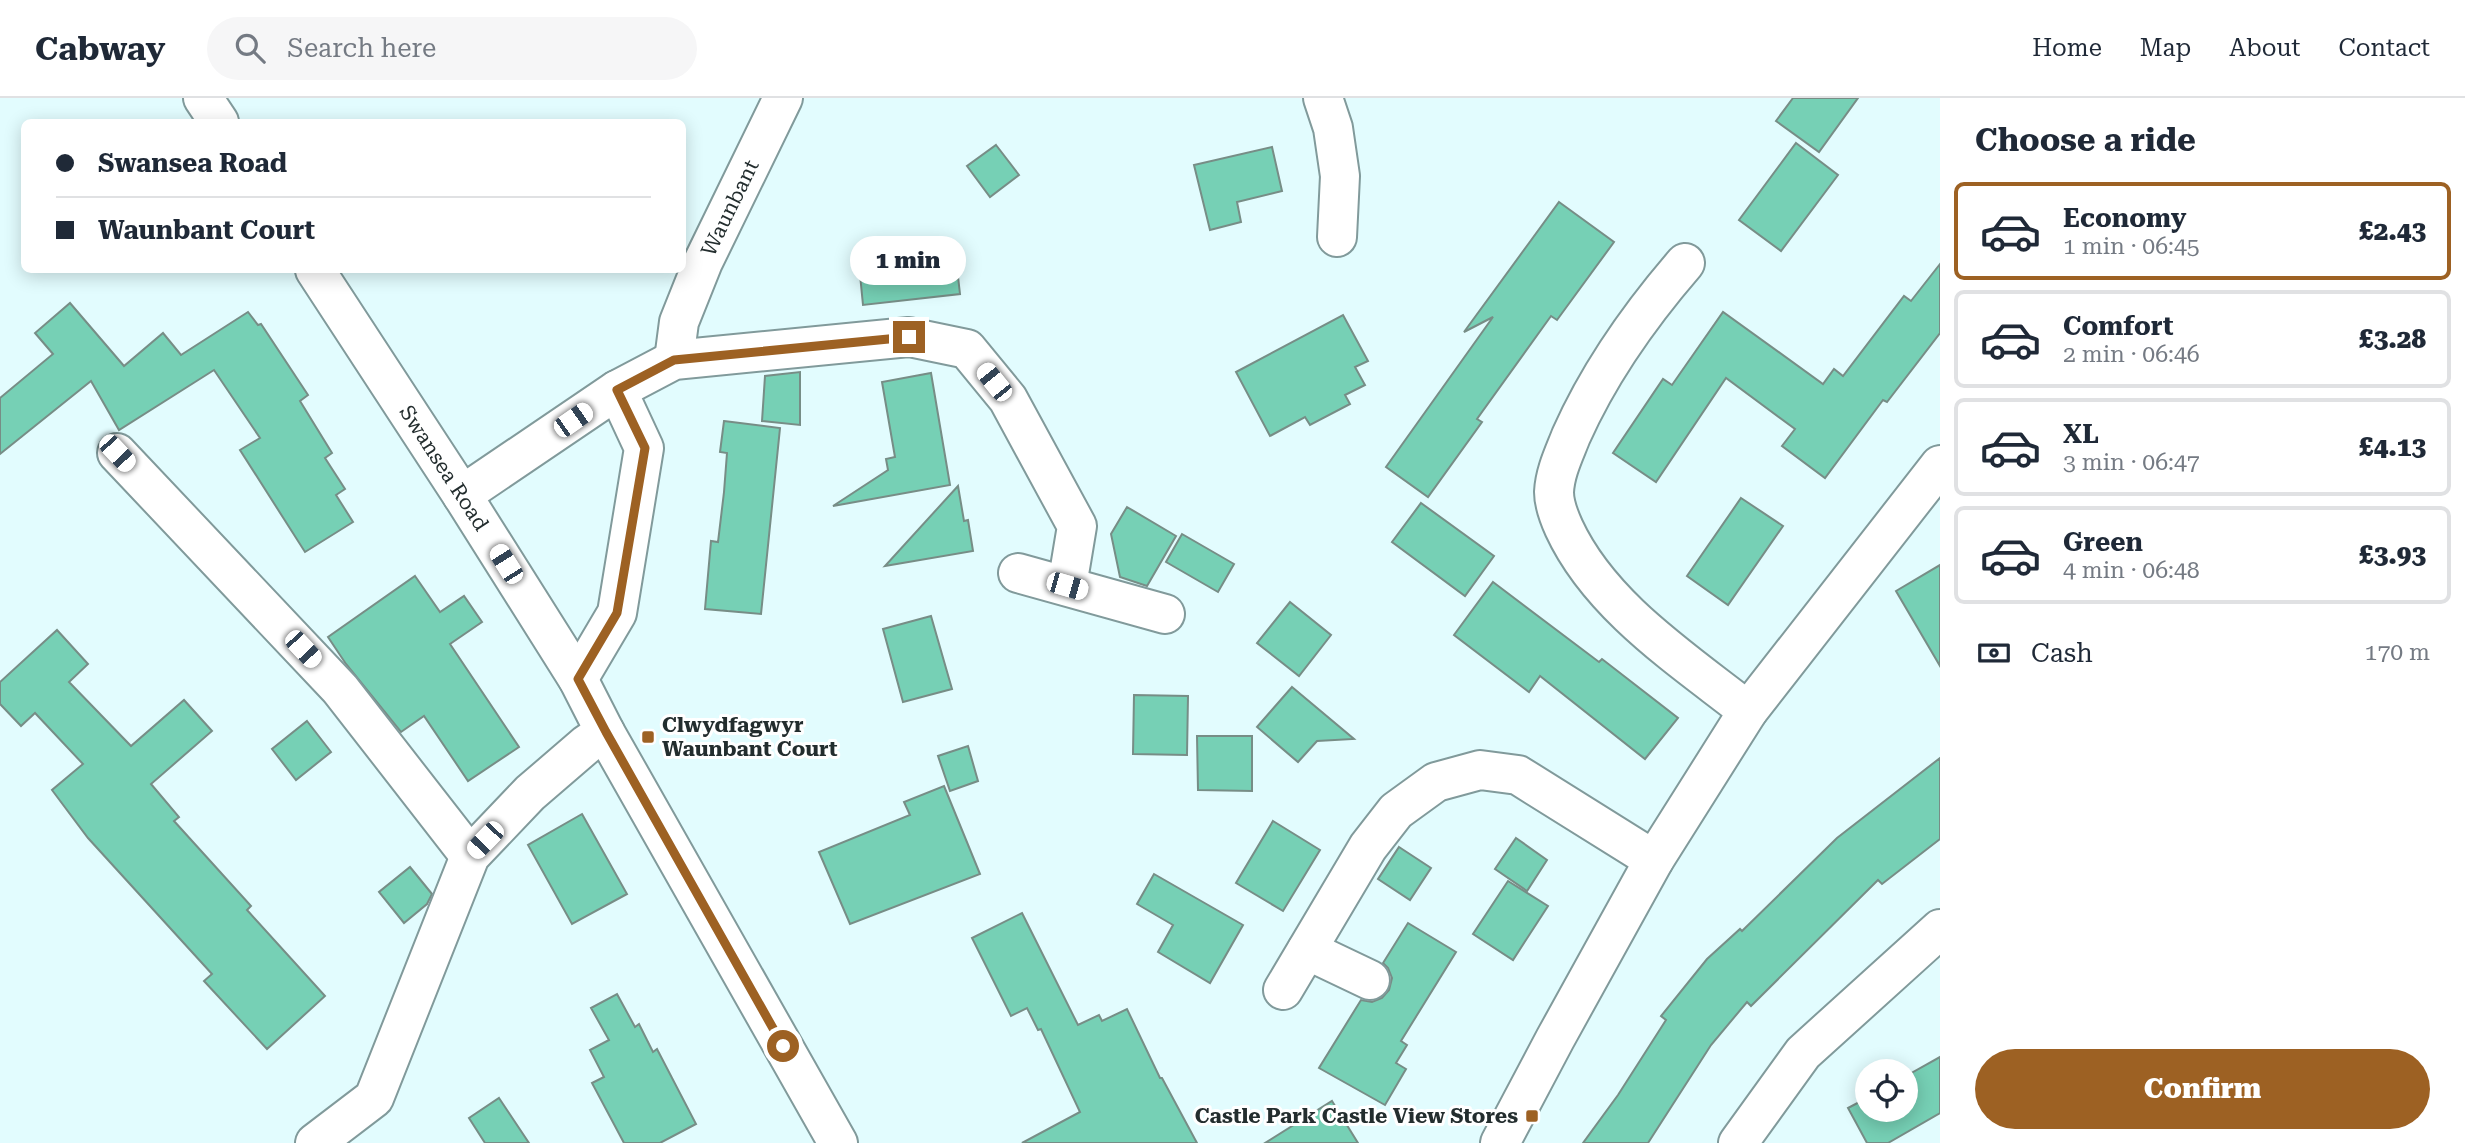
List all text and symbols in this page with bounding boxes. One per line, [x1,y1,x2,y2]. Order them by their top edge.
search box [207,17,697,80]
text: Cabway [35,29,165,68]
icon: search [231,29,269,67]
text: Search here [287,33,436,63]
text: Home [2032,34,2102,62]
text: Map [2140,34,2191,62]
text: About [2229,34,2300,62]
text: Contact [2338,34,2430,62]
text: Choose a ride [1975,121,2196,159]
text: Swansea Road [98,148,287,178]
street label: Waunbant [696,156,764,260]
icon: car [1979,200,2042,263]
text: Economy [2063,203,2186,233]
text: Waunbant Court [98,215,315,245]
text: £2.43 [2359,216,2426,246]
text: 1 min · 06:45 [2063,233,2200,260]
callout: 1 min [851,236,967,285]
text: 1 min [876,247,940,274]
icon: car [1979,308,2042,371]
text: Comfort [2063,311,2173,341]
route end [893,321,925,353]
text: £3.28 [2359,324,2426,354]
text: 2 min · 06:46 [2063,341,2200,368]
car [973,359,1016,405]
car [550,399,597,441]
street label: Swansea Road [395,401,494,536]
icon: car [1979,416,2042,479]
text: XL [2063,419,2099,449]
car [95,430,140,476]
text: £4.13 [2359,432,2426,462]
text: 3 min · 06:47 [2063,449,2200,476]
icon: car [1979,524,2042,587]
text: Green [2063,527,2143,557]
text: £3.93 [2359,540,2426,570]
car [486,541,527,587]
text: 4 min · 06:48 [2063,557,2200,584]
car [1044,570,1091,602]
car [281,626,326,672]
icon: cash [1975,634,2013,672]
text: Cash [2031,638,2093,668]
text: 170 m [2365,639,2430,666]
place label: Clwydfagwyr Waunbant Court [662,713,838,761]
marker: Clwydfagwyr Waunbant Court [640,729,656,745]
car [463,818,508,862]
route start [767,1030,799,1062]
button: Confirm [1975,1049,2430,1129]
map controls [1855,1059,1918,1122]
button: locate [1855,1059,1918,1122]
place label: Castle Park Castle View Stores [1195,1104,1518,1128]
marker: Castle Park Castle View Stores [1524,1108,1540,1124]

